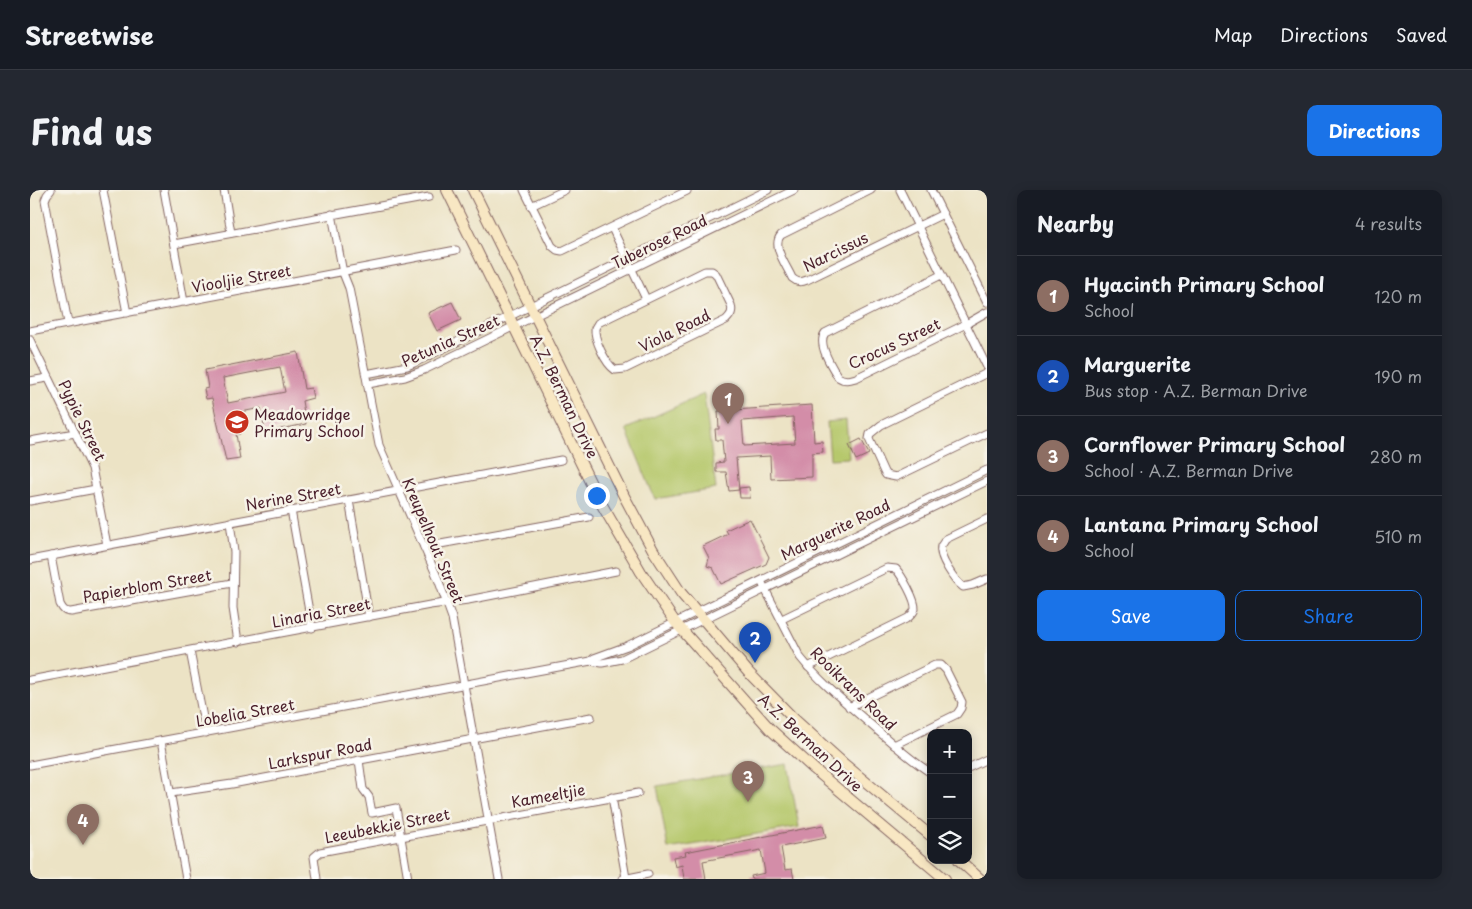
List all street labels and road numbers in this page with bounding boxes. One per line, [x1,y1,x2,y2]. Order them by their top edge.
street label: Tuberose Road [607,208,711,274]
street label: Narcissus [798,225,872,277]
street label: Viooljie Street [190,258,293,298]
street label: Viola Road [634,303,714,357]
street label: Petunia Street [397,308,503,372]
street label: Crocus Street [844,312,944,374]
street label: A.Z. Berman Drive [525,330,605,462]
street label: Pypie Street [53,375,113,465]
street label: Kreupelhout Street [397,474,471,606]
street label: Nerine Street [244,476,342,516]
street label: Marguerite Road [776,492,894,566]
street label: Papierblom Street [81,562,213,608]
street label: Linaria Street [270,591,372,633]
street label: Rooikrans Road [806,641,902,735]
street label: A.Z. Berman Drive [754,687,868,797]
street label: Lobelia Street [194,692,296,732]
street label: Larkspur Road [266,732,374,774]
street label: Kameeltjie [509,777,587,813]
street label: Leeubekkie Street [322,802,452,848]

